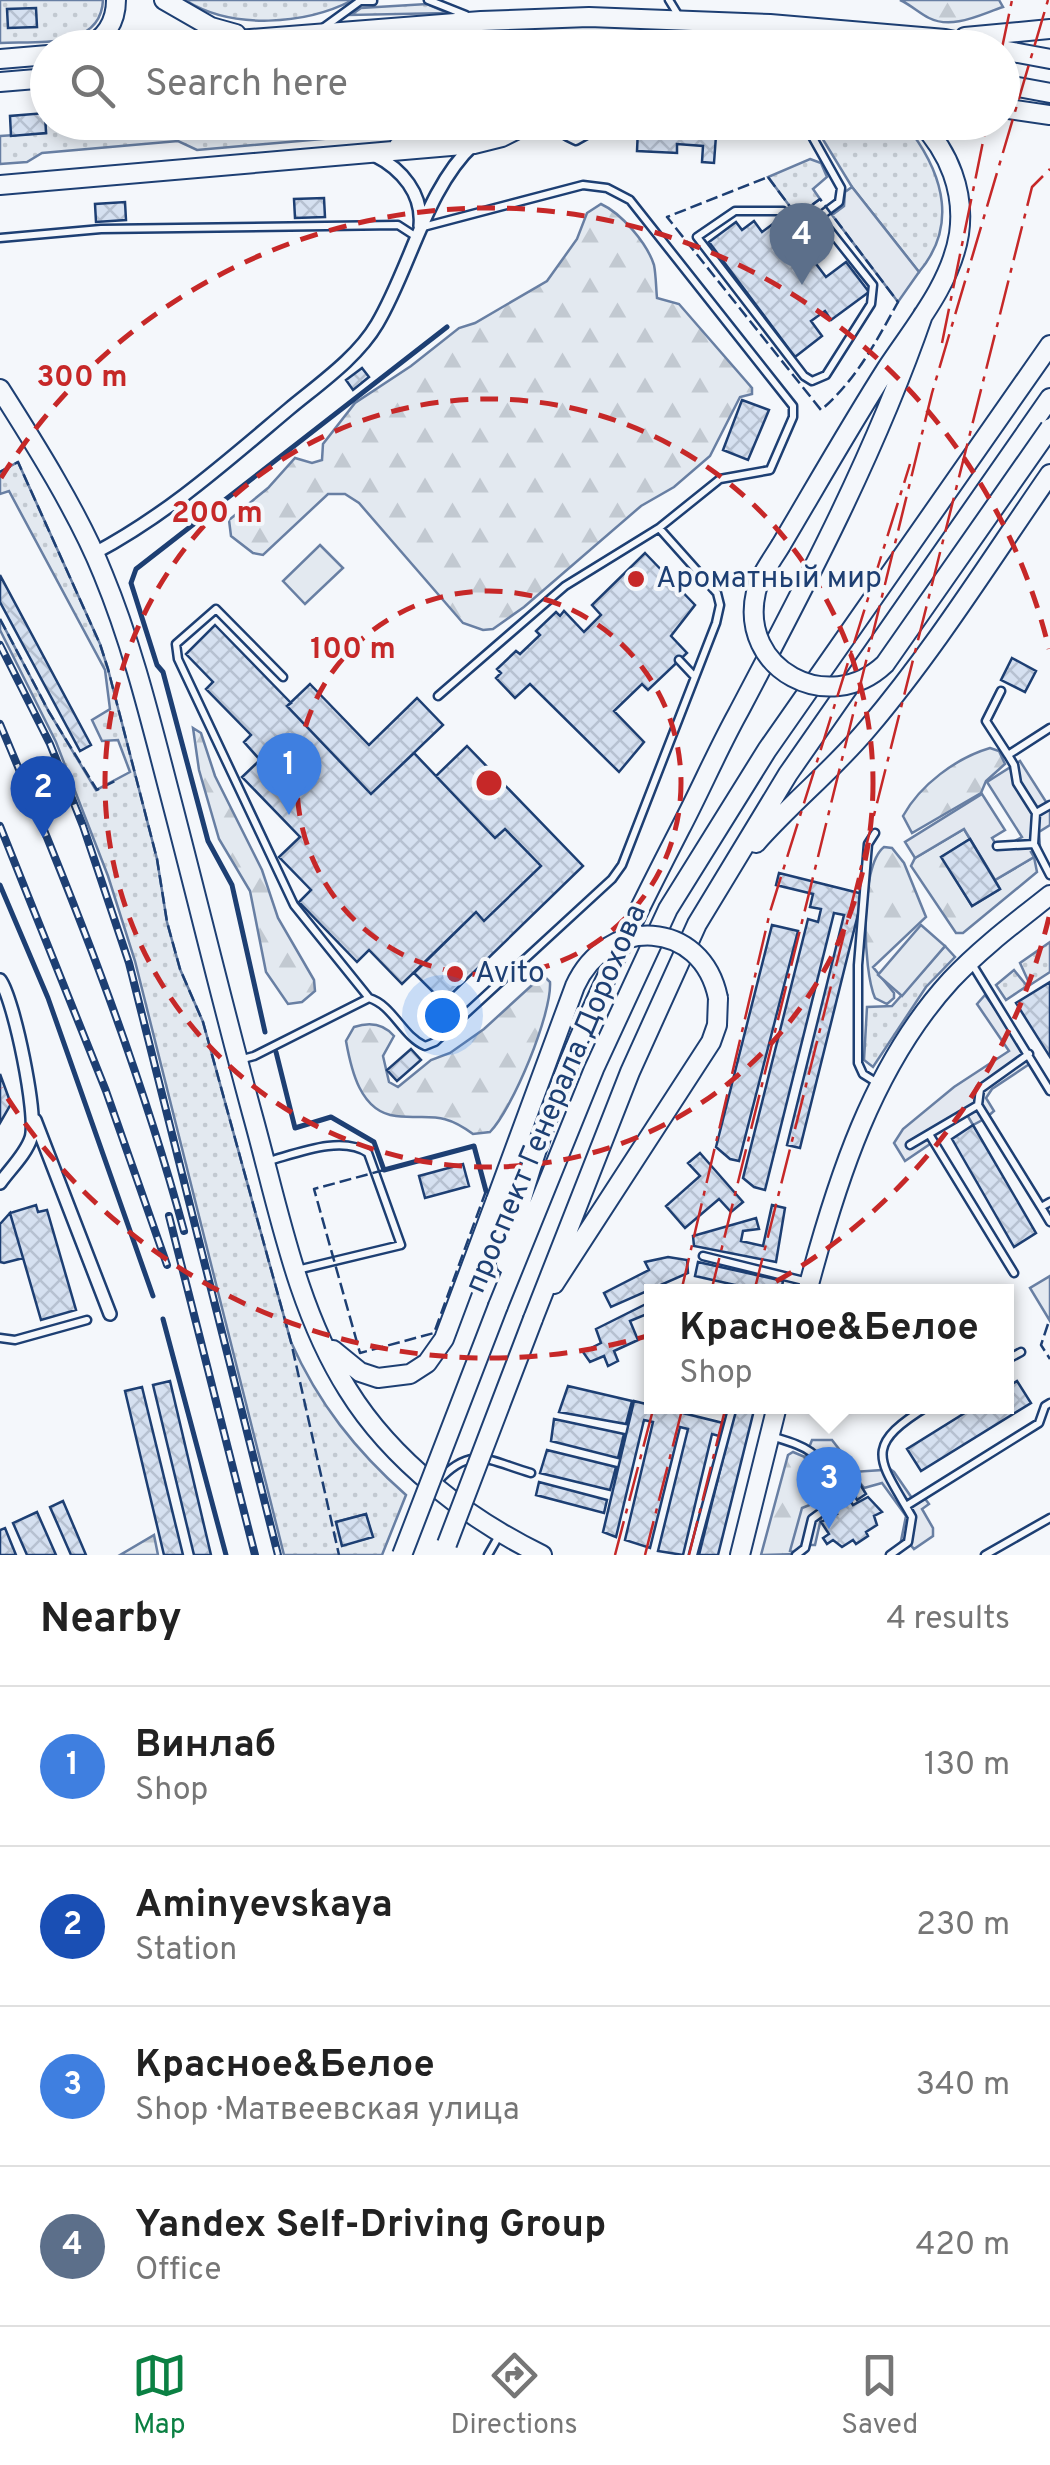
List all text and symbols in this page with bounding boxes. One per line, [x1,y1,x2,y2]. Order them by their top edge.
search box [30,30,1020,140]
icon: search [65,58,120,113]
text: Search here [145,61,348,110]
pin: 4 [770,202,834,285]
text: 300 m [37,360,127,397]
text: 200 m [171,496,263,533]
place label: Ароматный мир [656,561,882,598]
marker: Ароматный мир [625,568,647,590]
text: 100 m [310,632,396,669]
pin: 1 [256,732,322,815]
pin: 2 [10,756,76,838]
centre of rings [471,765,507,801]
street label: проспект Генерала Дорохова [458,899,656,1299]
place label: Avito [475,956,545,993]
marker: Avito [444,963,466,985]
your location [417,990,468,1041]
popup [644,1284,1014,1414]
text: Красное&Белое [679,1305,979,1354]
text: Shop [679,1354,753,1394]
pin: 3 [796,1446,862,1529]
text: Nearby [40,1594,182,1647]
text: 4 results [886,1600,1010,1640]
text: Винлаб [135,1722,276,1771]
text: 1 [66,1746,79,1786]
text: 130 m [924,1746,1010,1786]
text: Shop [135,1771,208,1811]
text: Aminyevskaya [135,1882,393,1931]
text: 2 [63,1906,82,1946]
text: 230 m [916,1906,1010,1946]
text: Station [135,1931,237,1971]
text: Красное&Белое [135,2042,435,2091]
text: 3 [63,2066,82,2106]
text: 340 m [916,2066,1010,2106]
text: Shop · Матвеевская улица [135,2091,520,2131]
text: Yandex Self-Driving Group [135,2202,606,2251]
text: 4 [62,2226,83,2266]
text: 420 m [915,2226,1010,2266]
text: Office [135,2251,222,2291]
tab: Map [132,2348,187,2444]
tab: Directions [450,2348,578,2444]
tab: Saved [841,2348,918,2444]

